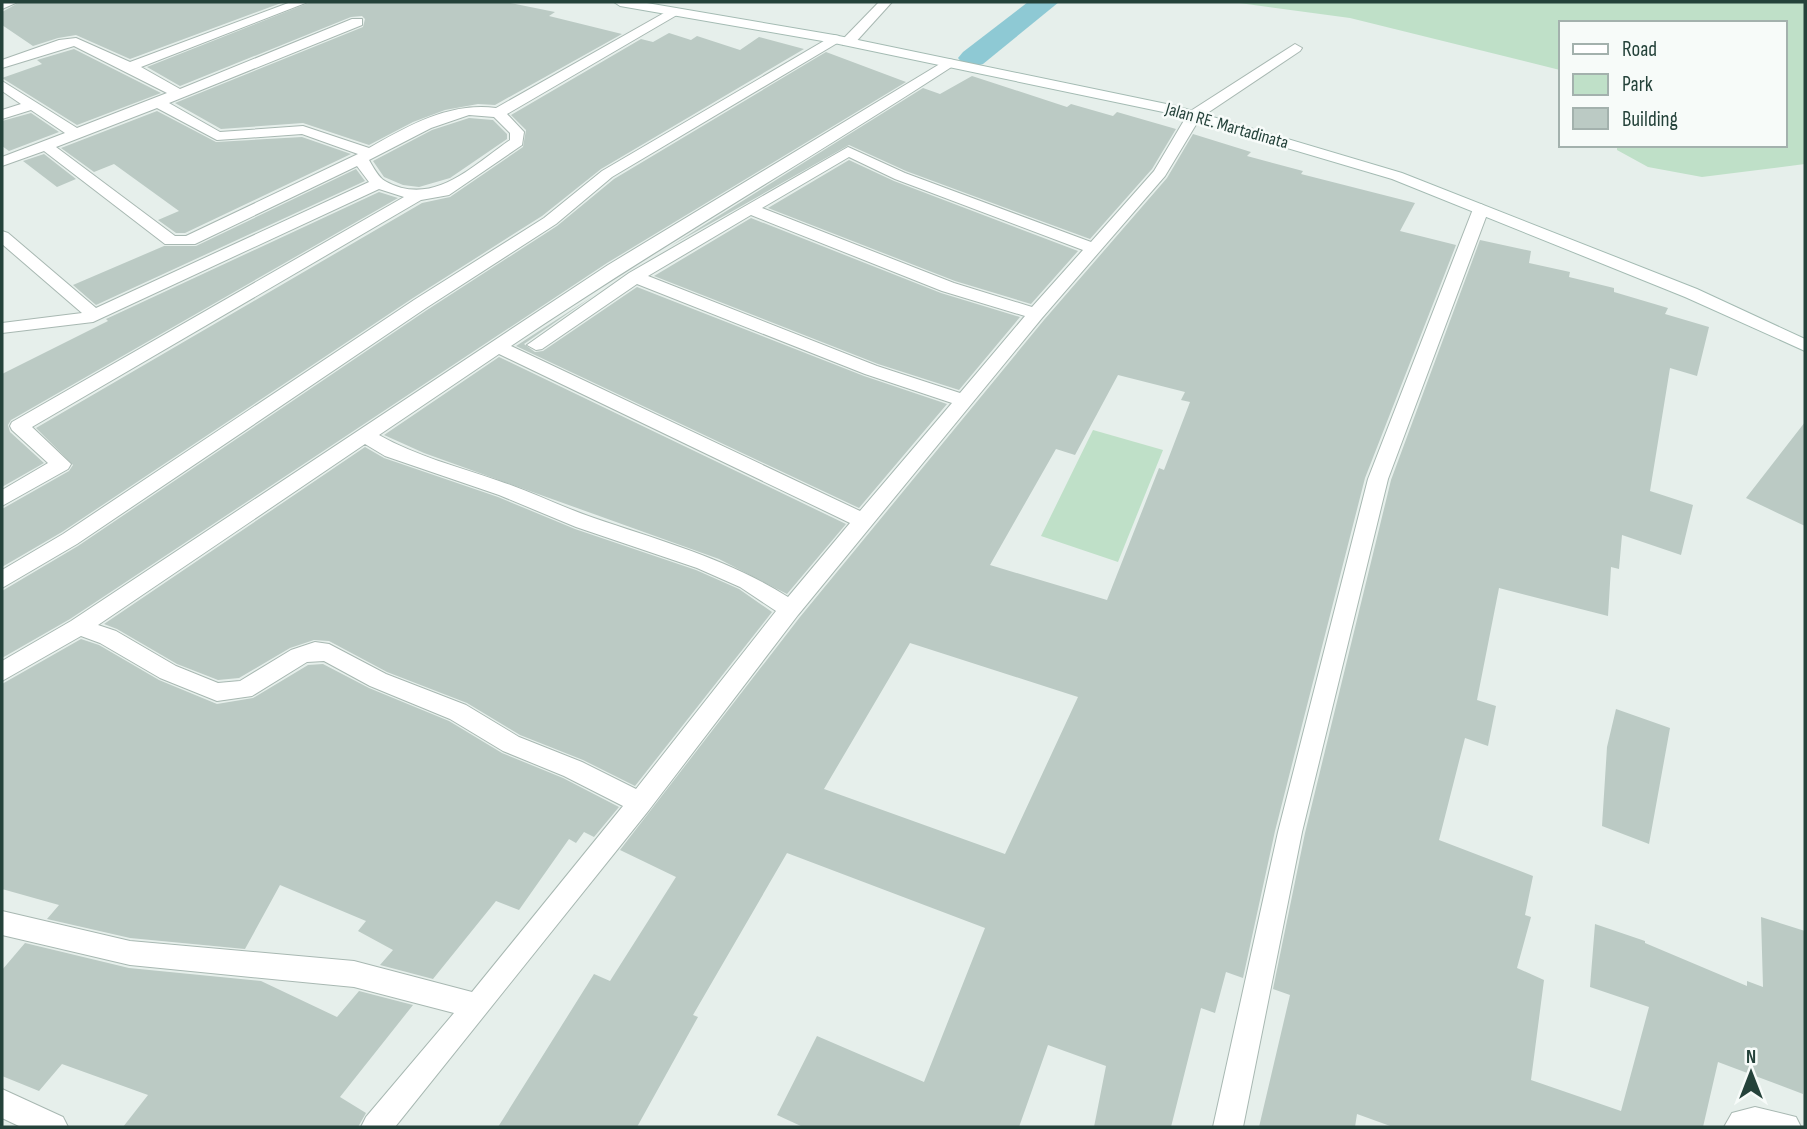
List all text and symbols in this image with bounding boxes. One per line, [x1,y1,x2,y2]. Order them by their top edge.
legend [1559,21,1786,147]
text: Road [1622,37,1657,62]
text: Park [1622,72,1653,97]
street label: Jalan RE. Martadinata [1162,98,1291,154]
text: Building [1622,107,1678,132]
north arrow [1716,1038,1786,1108]
text: N [1746,1046,1756,1069]

